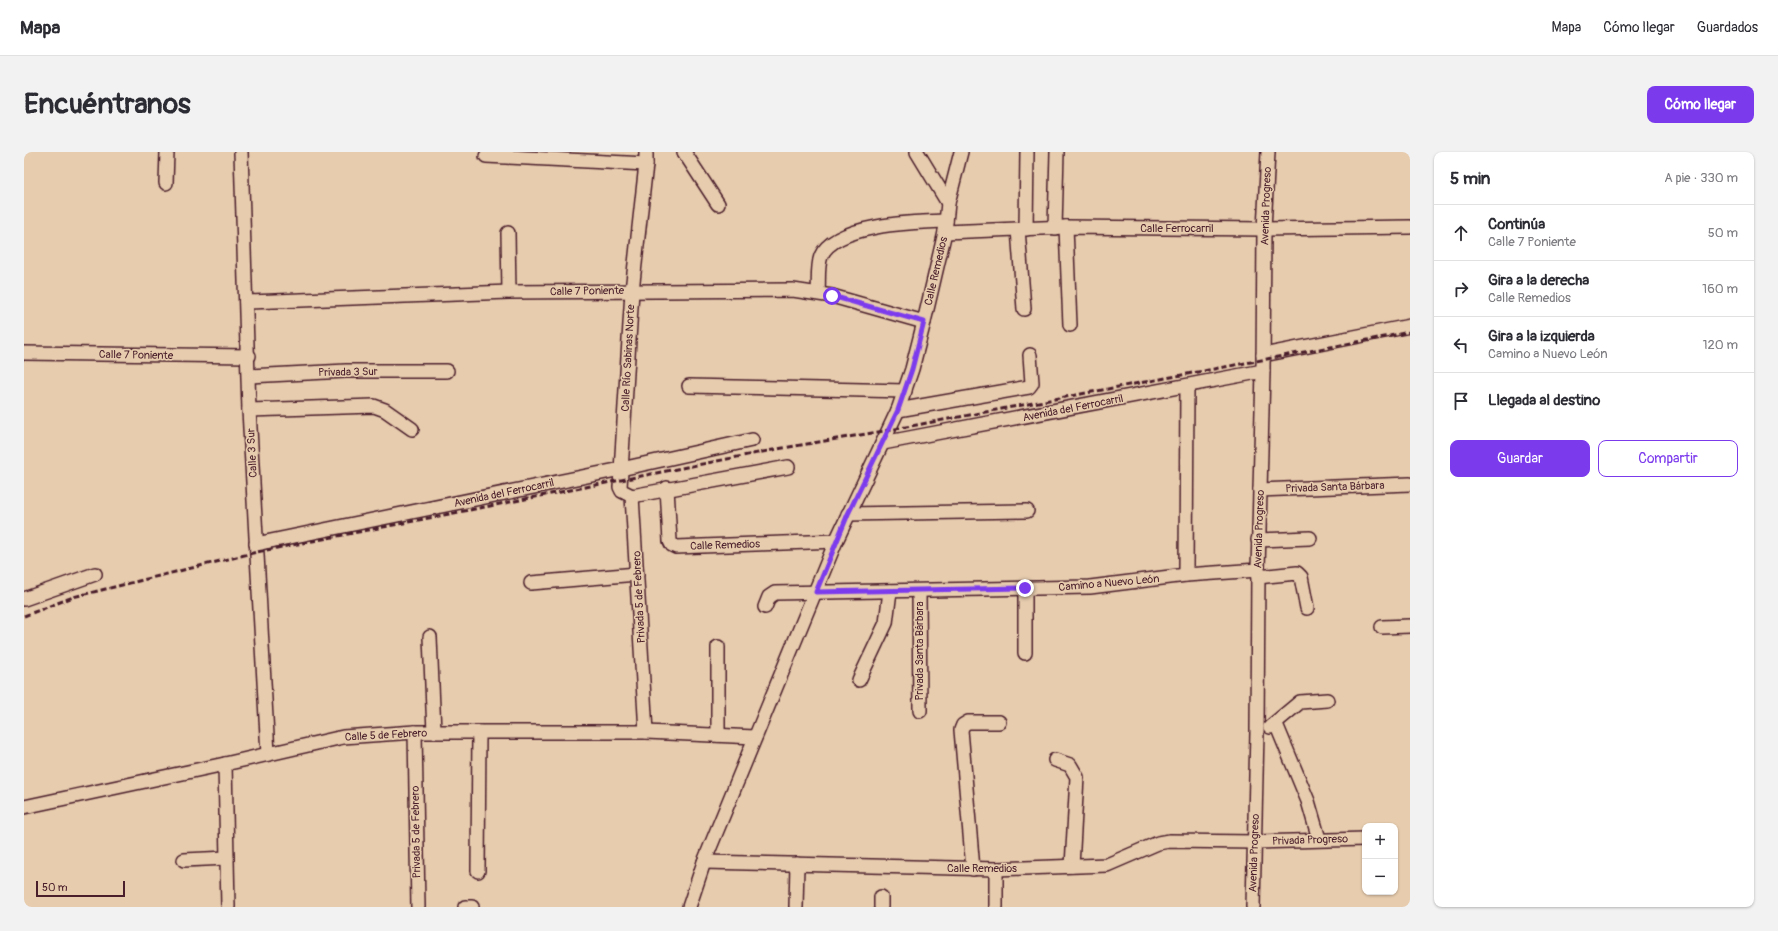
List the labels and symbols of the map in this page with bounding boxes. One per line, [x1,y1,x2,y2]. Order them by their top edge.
street label: Avenida Progreso [1258,166,1274,246]
street label: Calle Ferrocarril [1140,222,1214,235]
street label: Calle Remedios [922,235,950,307]
street label: Calle 7 Poniente [550,284,625,298]
route start [823,287,841,305]
street label: Calle Río Sabinas Norte [619,304,637,412]
street label: Calle 7 Poniente [99,348,174,362]
street label: Privada 3 Sur [318,365,378,379]
street label: Avenida del Ferrocarril [1022,392,1124,424]
street label: Calle 3 Sur [244,428,260,478]
street label: Avenida del Ferrocarril [453,476,555,510]
street label: Privada Santa Bárbara [1285,479,1385,495]
street label: Avenida Progreso [1251,489,1267,569]
street label: Calle Remedios [690,537,760,553]
street label: Privada 5 de Febrero [630,550,648,644]
street label: Camino a Nuevo León [1058,572,1160,594]
route end [1016,579,1034,597]
street label: Privada Santa Bárbara [913,601,926,701]
street label: Calle 5 de Febrero [344,726,428,744]
street label: Privada 5 de Febrero [409,786,423,878]
street label: Avenida Progreso [1246,813,1262,893]
street label: Privada Progreso [1272,832,1348,848]
street label: Calle Remedios [947,862,1017,875]
scale bar [36,879,125,898]

